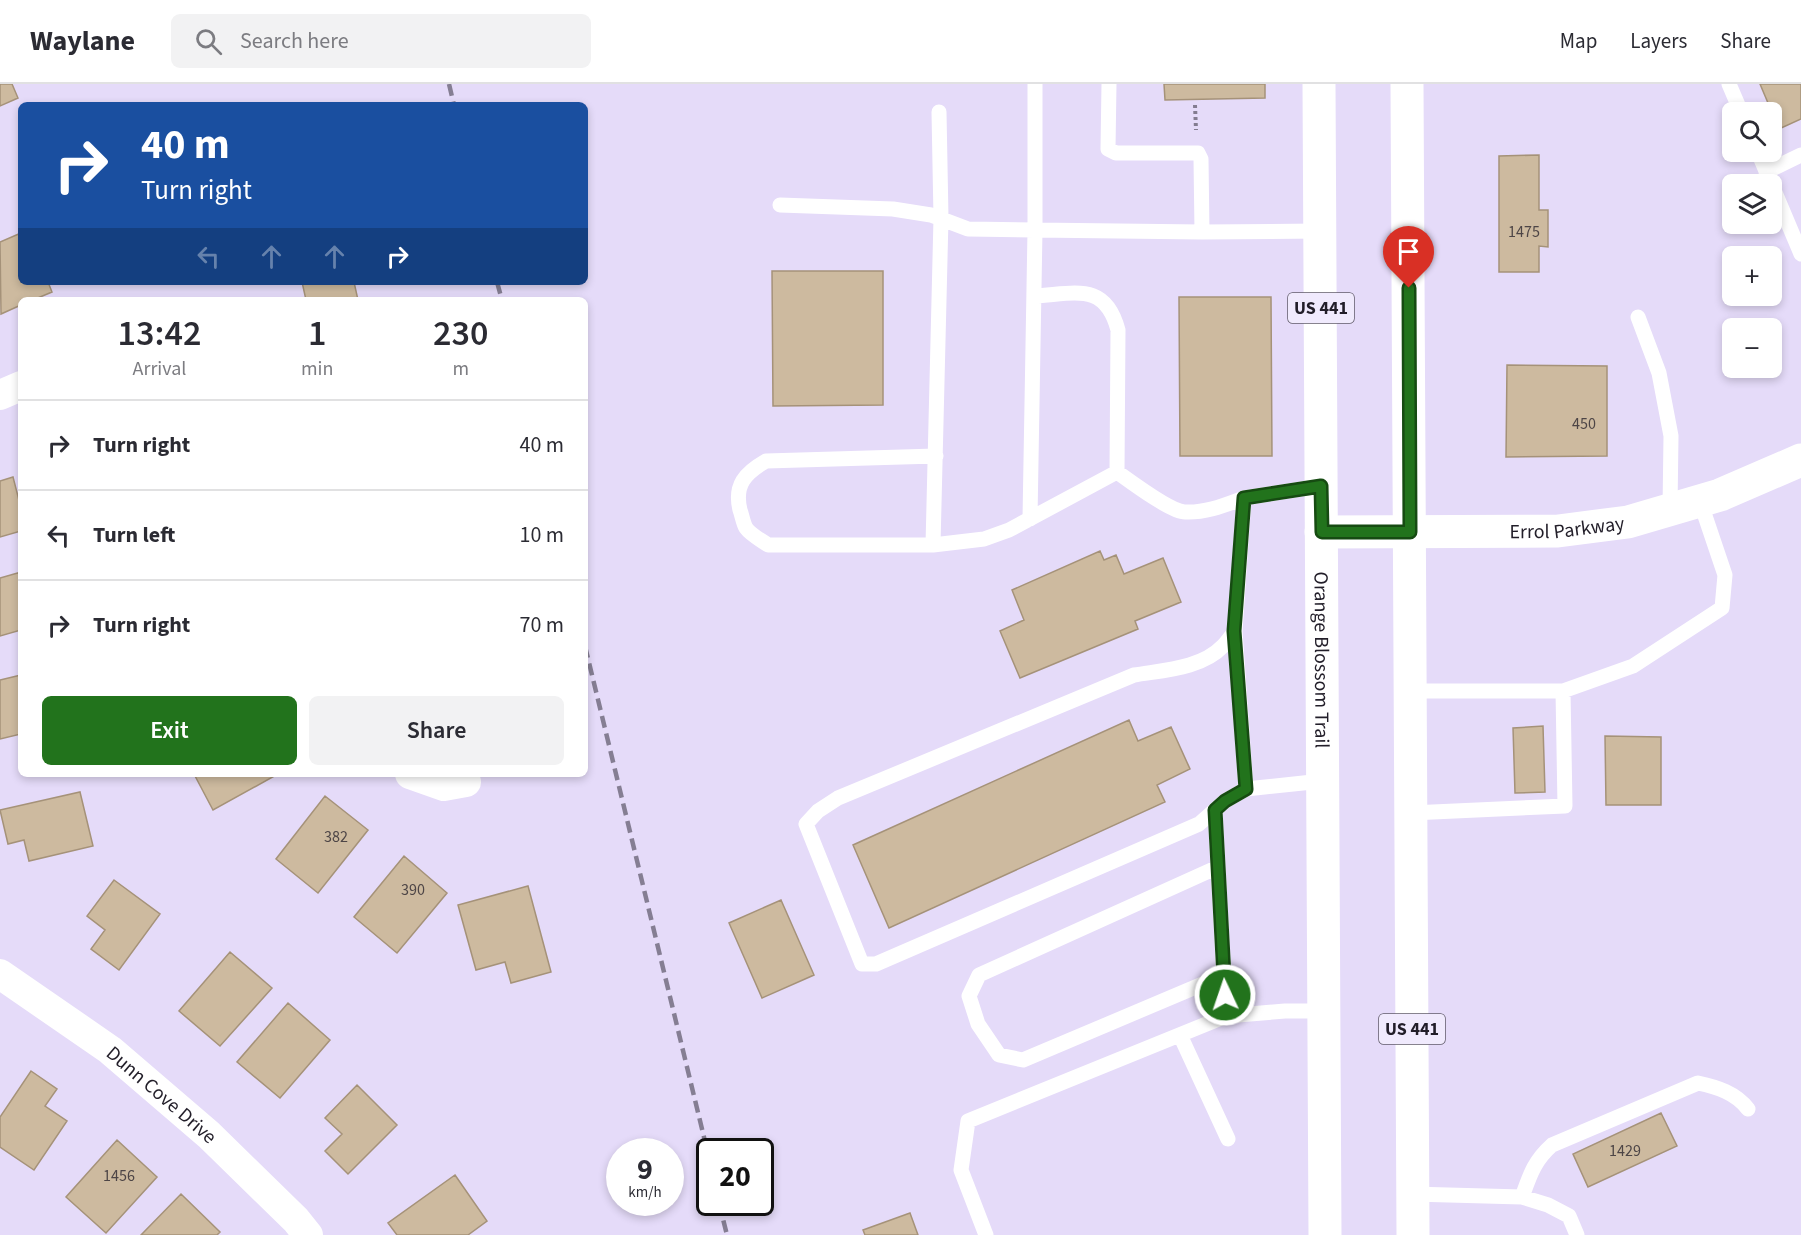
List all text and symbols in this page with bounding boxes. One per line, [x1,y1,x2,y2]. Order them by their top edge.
search box [171,14,591,68]
text: Waylane [30,21,135,61]
icon: search [192,25,225,58]
text: Search here [240,25,349,57]
text: Map [1560,26,1597,56]
text: Layers [1630,26,1687,56]
text: Share [1720,26,1771,56]
map controls [1722,102,1782,378]
button: search [1722,102,1782,162]
text: 40 m [141,115,230,175]
icon: right [42,126,120,204]
text: Turn right [141,171,252,210]
button: layers [1722,174,1782,234]
house number: 1475 [1508,221,1540,243]
pin [1383,226,1434,288]
icon: arrive [1392,235,1425,268]
icon: left [192,240,225,273]
icon: ahead [255,240,288,273]
icon: ahead [318,240,351,273]
icon: right [381,240,414,273]
button: + [1722,246,1782,306]
road number: US 441 [1288,293,1354,323]
text: 13:42 [118,308,201,359]
text: 1 [308,308,326,359]
text: 230 [433,308,488,359]
button: − [1722,318,1782,378]
text: Arrival [133,355,186,383]
text: min [301,355,333,383]
text: m [452,355,469,383]
house number: 450 [1572,413,1596,435]
icon: right [42,429,75,462]
text: Turn right [93,429,190,461]
text: 40 m [519,429,564,461]
street label: Errol Parkway [1509,510,1627,546]
icon: left [42,519,75,552]
text: Turn left [93,519,175,551]
text: 10 m [519,519,564,551]
street label: Orange Blossom Trail [1307,572,1335,748]
icon: right [42,609,75,642]
text: Turn right [93,609,190,641]
text: 70 m [519,609,564,641]
button: Exit [42,696,297,765]
button: Share [309,696,564,765]
house number: 382 [324,826,348,848]
house number: 390 [401,879,425,901]
position arrow [1193,963,1257,1027]
road number: US 441 [1379,1014,1445,1044]
street label: Dunn Cove Drive [100,1040,223,1151]
speed limit sign: 20 [696,1138,774,1216]
house number: 1429 [1609,1140,1641,1162]
text: 9 [637,1148,653,1191]
house number: 1456 [103,1165,135,1187]
text: km/h [628,1182,662,1203]

